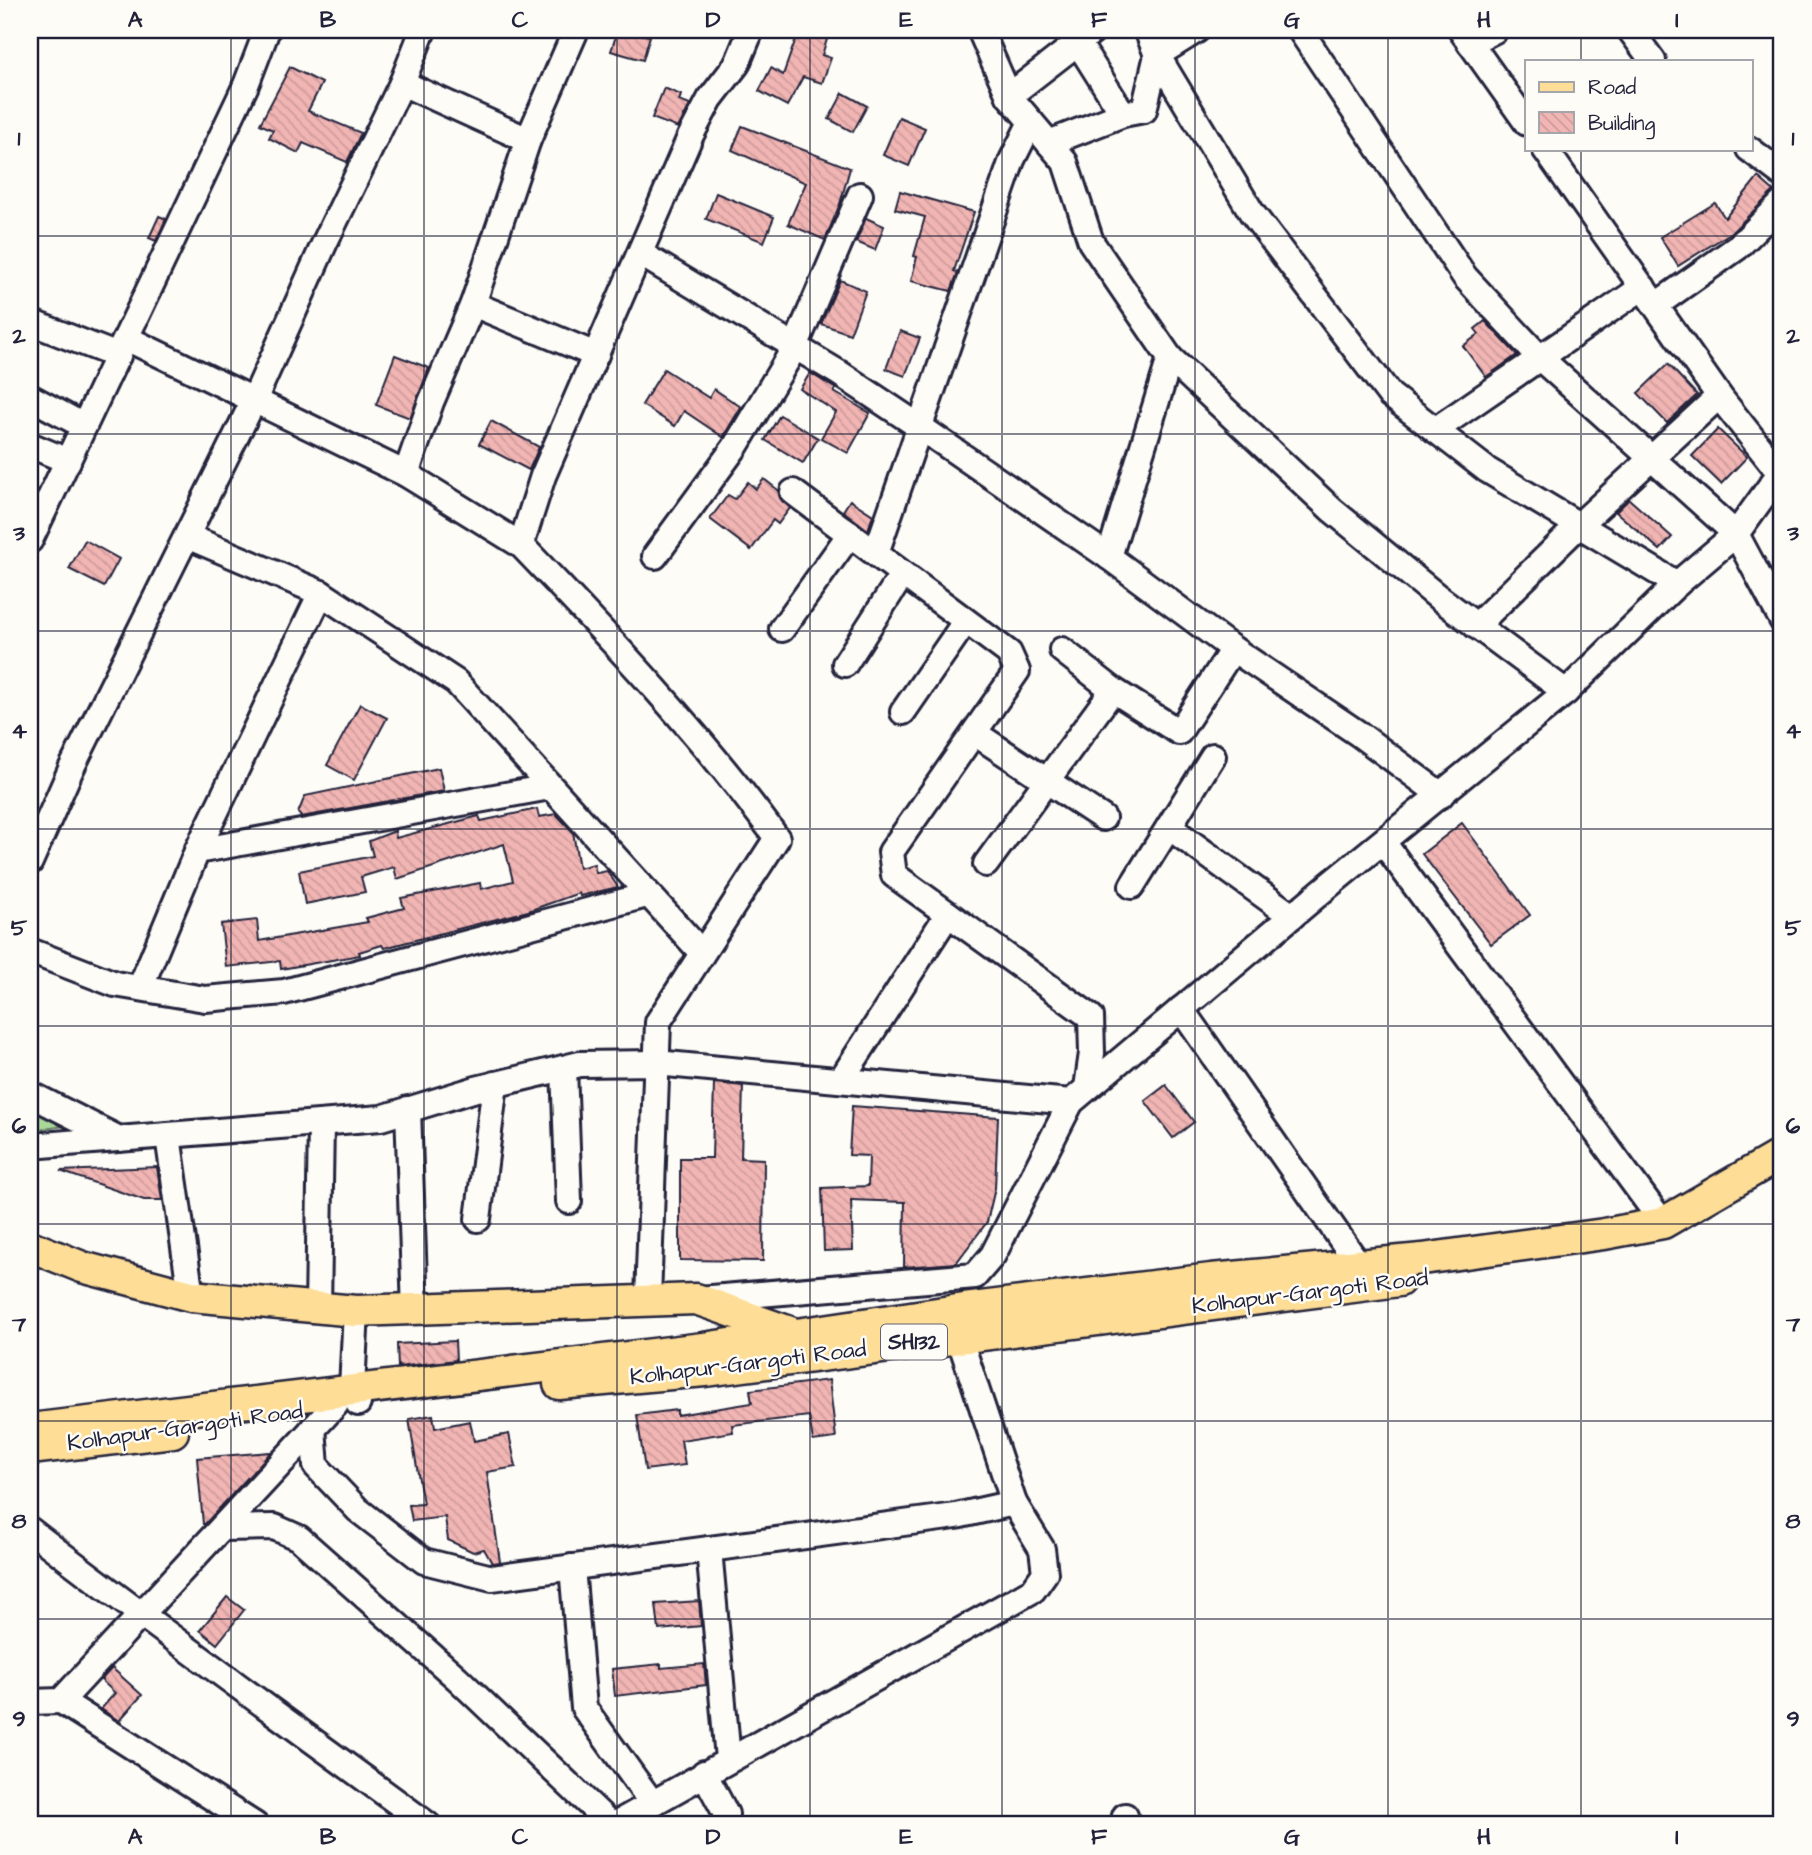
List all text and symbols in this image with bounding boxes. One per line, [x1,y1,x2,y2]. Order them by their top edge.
text: A [128,4,143,36]
text: B [320,4,337,36]
text: C [512,4,529,36]
text: D [706,4,721,36]
text: E [899,4,913,36]
text: F [1091,4,1108,36]
text: G [1284,4,1300,36]
text: H [1477,4,1491,36]
text: I [1675,4,1679,36]
legend [1525,60,1752,150]
text: Road [1588,73,1636,102]
text: Building [1588,109,1656,140]
text: 1 [18,122,21,154]
text: 1 [1792,122,1795,154]
text: 2 [11,320,26,352]
text: 2 [1785,320,1800,352]
text: 3 [12,517,25,549]
text: 3 [1786,517,1799,549]
text: 4 [11,715,27,747]
text: 4 [1785,715,1801,747]
text: 5 [11,912,28,944]
text: 5 [1785,912,1802,944]
text: 6 [12,1110,27,1142]
text: 6 [1786,1110,1801,1142]
street label: Kolhapur-Gargoti Road [1190,1262,1430,1323]
text: 7 [11,1308,27,1340]
text: 7 [1785,1308,1801,1340]
road number: SH132 [881,1324,947,1360]
street label: Kolhapur-Gargoti Road [628,1333,868,1394]
street label: Kolhapur-Gargoti Road [65,1395,305,1460]
text: 8 [12,1505,27,1537]
text: 8 [1786,1505,1801,1537]
text: 9 [12,1703,26,1735]
text: 9 [1786,1703,1800,1735]
text: A [128,1821,143,1853]
text: B [320,1821,337,1853]
text: C [512,1821,529,1853]
text: D [706,1821,721,1853]
text: E [899,1821,913,1853]
text: F [1091,1821,1108,1853]
text: G [1284,1821,1300,1853]
text: H [1477,1821,1491,1853]
text: I [1675,1821,1679,1853]

